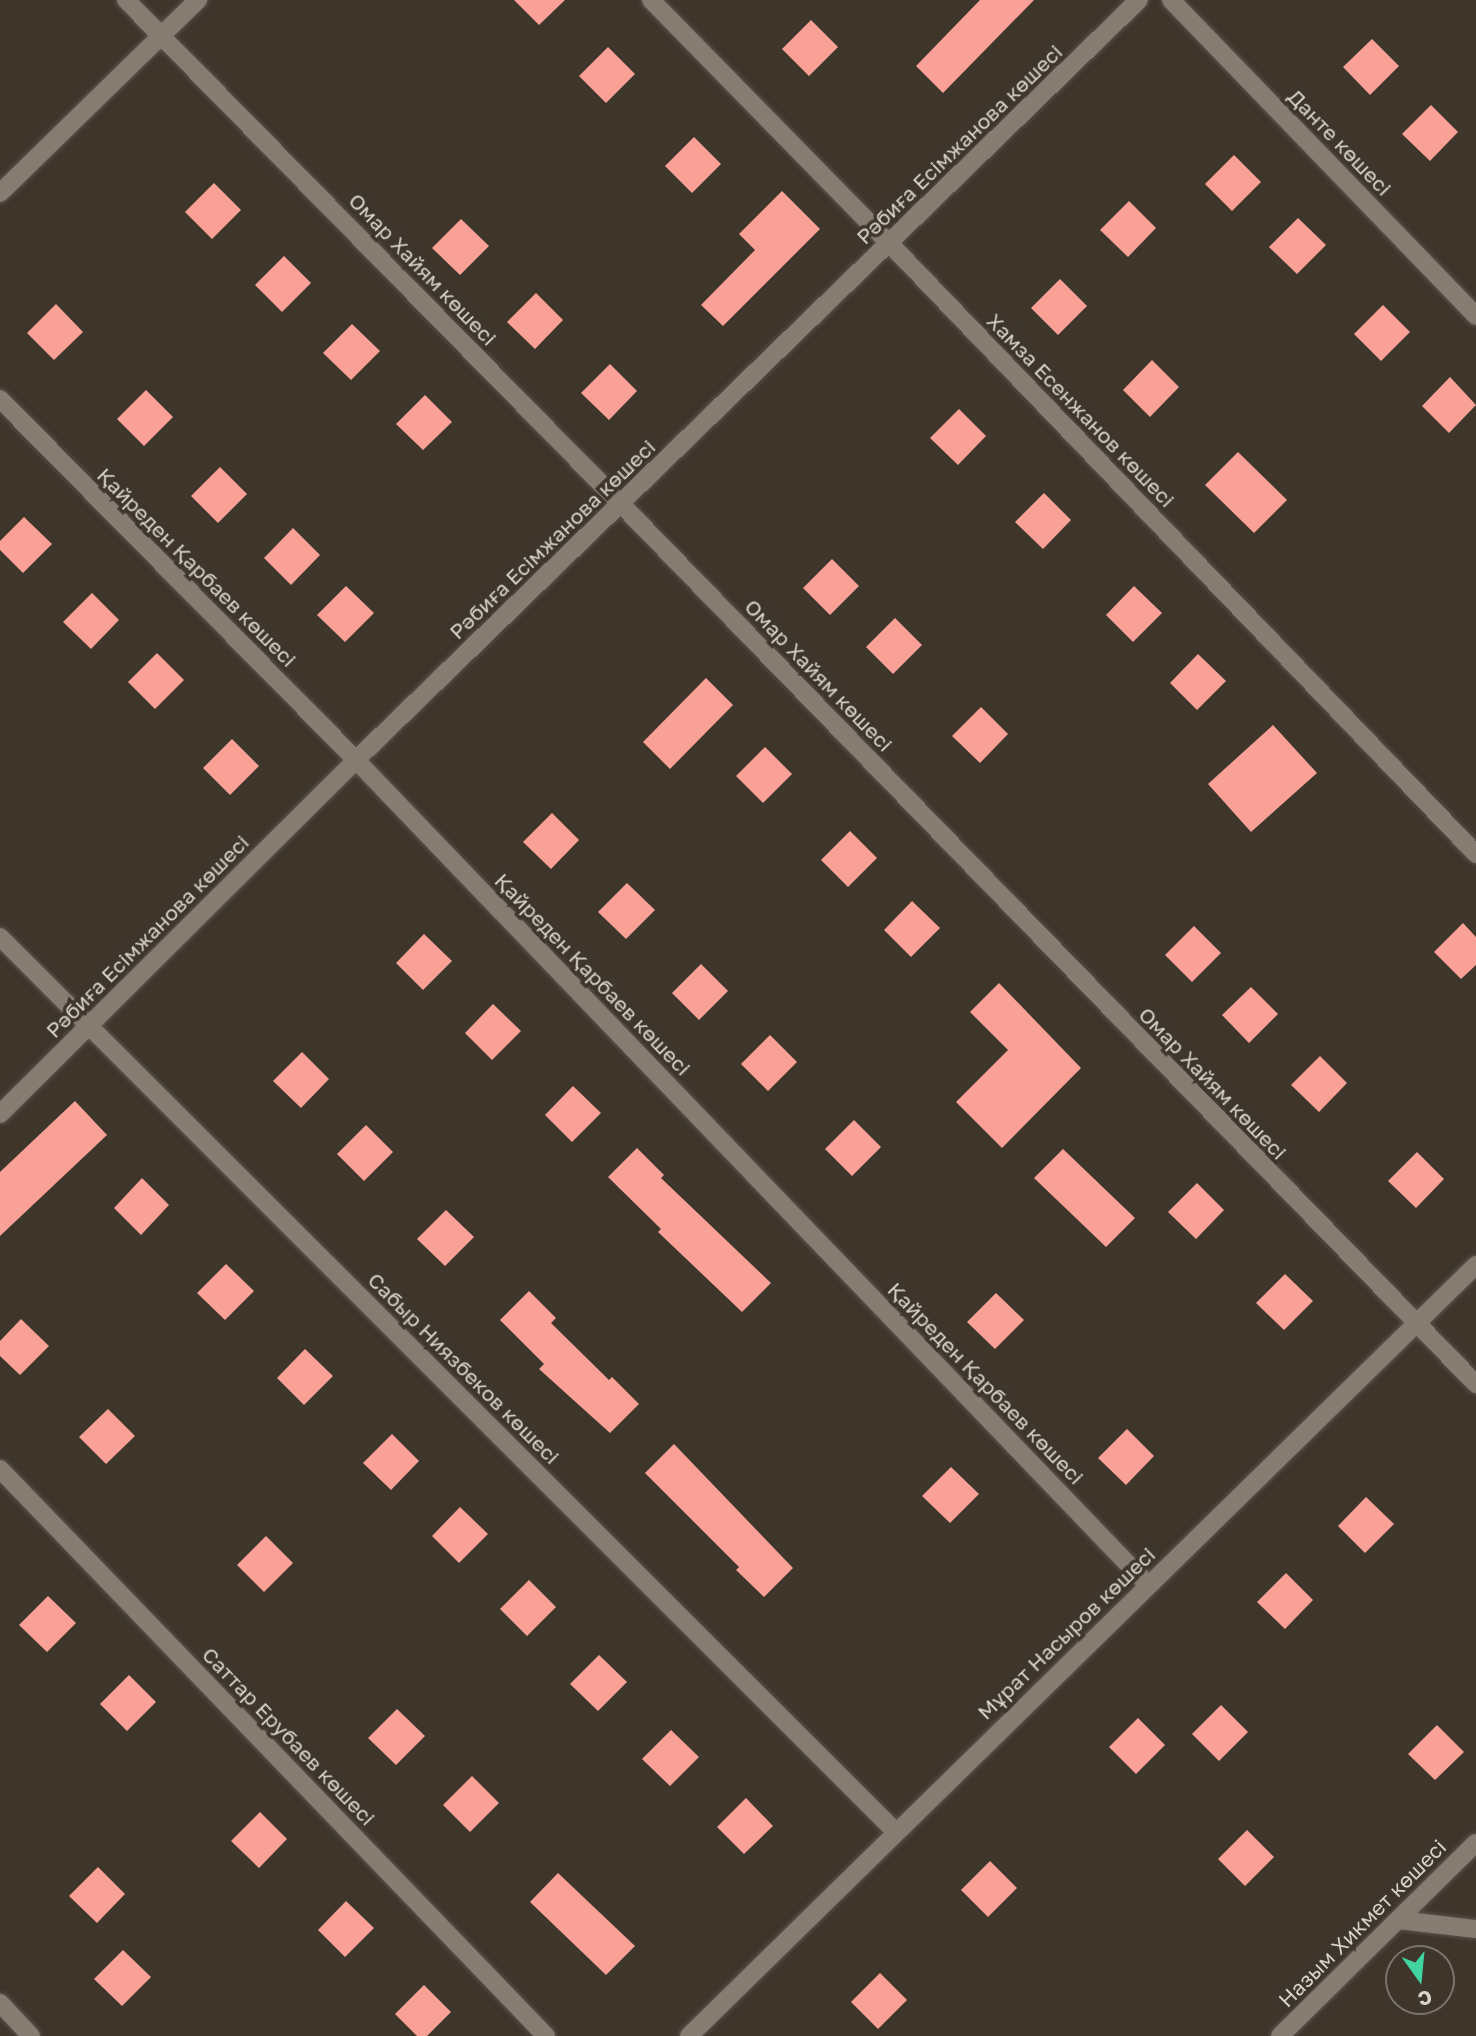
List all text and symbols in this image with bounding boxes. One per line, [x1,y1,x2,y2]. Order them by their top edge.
street label: Рәбиға Есімжанова көшесі [851,39,1067,249]
street label: Данте көшесі [1283,84,1397,200]
street label: Омар Хайям көшесі [344,188,502,350]
street label: Хамза Есенжанов көшесі [982,308,1180,512]
street label: Рәбиға Есімжанова көшесі [444,434,660,644]
street label: Қайреден Қарбаев көшесі [92,462,302,672]
street label: Омар Хайям көшесі [740,594,898,756]
street label: Рәбиға Есімжанова көшесі [40,829,254,1043]
street label: Қайреден Қарбаев көшесі [490,868,696,1080]
street label: Омар Хайям көшесі [1134,1002,1292,1164]
street label: Сабыр Ниязбеков көшесі [363,1267,565,1469]
street label: Қайреден Қарбаев көшесі [883,1277,1089,1489]
street label: Мұрат Насыров көшесі [972,1542,1160,1724]
street label: Саттар Ерубаев көшесі [197,1642,381,1830]
street label: Назым Хикмет көшесі [1273,1834,1451,2012]
north arrow [1385,1945,1455,2015]
text: С [1416,1986,1435,2012]

